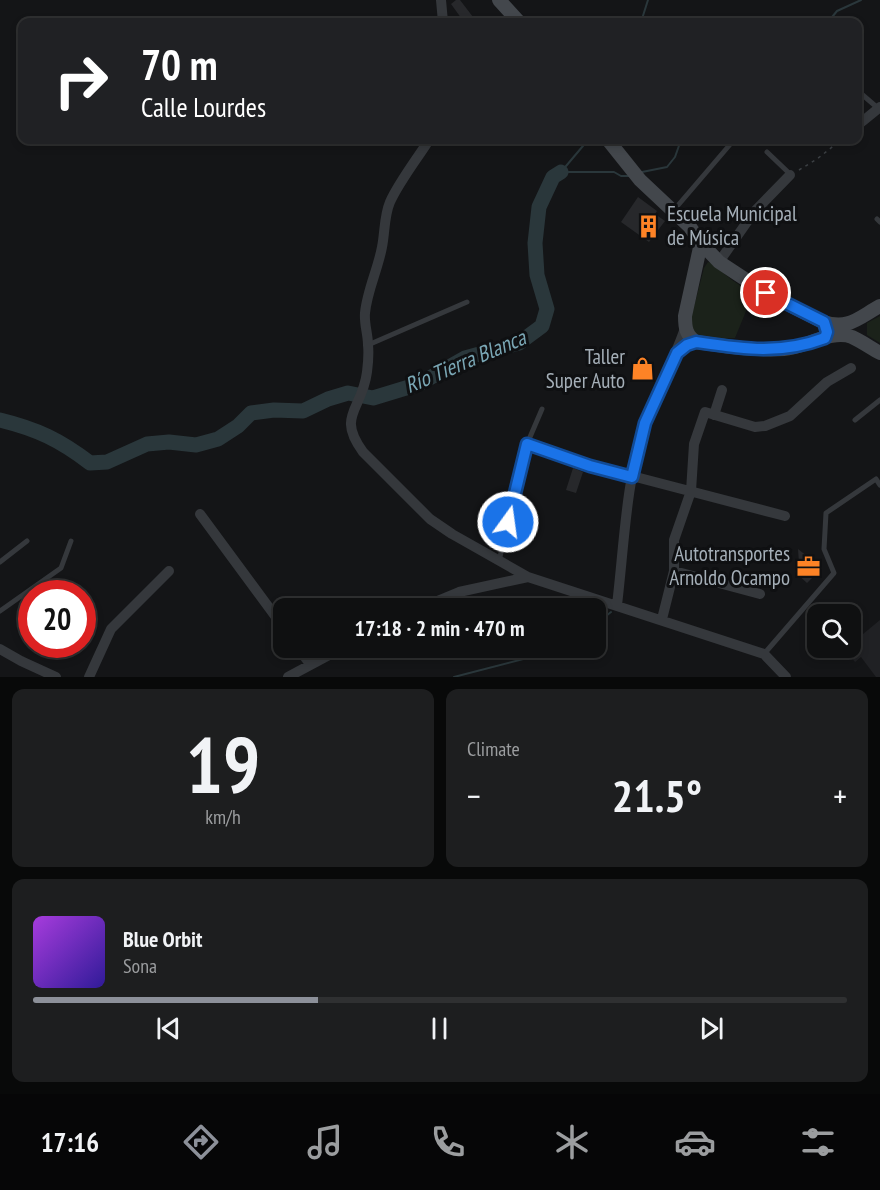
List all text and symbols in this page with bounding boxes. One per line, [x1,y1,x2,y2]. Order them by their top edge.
text: 70 m [141,37,218,92]
icon: right [42,42,120,120]
text: Calle Lourdes [141,90,266,124]
place label: Escuela Municipal de Música [667,200,797,251]
building icon: Escuela Municipal de Música [636,213,662,239]
pin [740,267,791,318]
icon: arrive [749,276,782,309]
water label: Río Tierra Blanca [400,322,531,399]
place label: Taller Super Auto [546,343,625,394]
shop icon: Taller Super Auto [630,356,656,382]
position arrow [476,490,540,554]
place label: Autotransportes Arnoldo Ocampo [669,540,790,591]
office icon: Autotransportes Arnoldo Ocampo [795,553,821,579]
speed limit sign: 20 [18,580,96,658]
map controls [807,604,861,658]
button: search [807,604,861,658]
text: 17:18 · 2 min · 470 m [354,614,525,642]
text: 19 [186,714,260,815]
text: Climate [467,736,520,762]
text: 21.5° [612,766,702,824]
text: − [467,774,481,817]
text: + [833,774,847,817]
text: km/h [205,804,241,830]
text: Blue Orbit [123,925,202,953]
text: Sona [123,953,157,979]
icon: previous [152,1012,185,1045]
icon: pause [423,1012,456,1045]
icon: next [695,1012,728,1045]
icon: directions [180,1121,222,1163]
icon: music [304,1121,346,1163]
icon: phone [427,1121,469,1163]
icon: climate [551,1121,593,1163]
icon: car [674,1121,716,1163]
icon: filters [797,1121,839,1163]
text: 17:16 [41,1125,99,1159]

